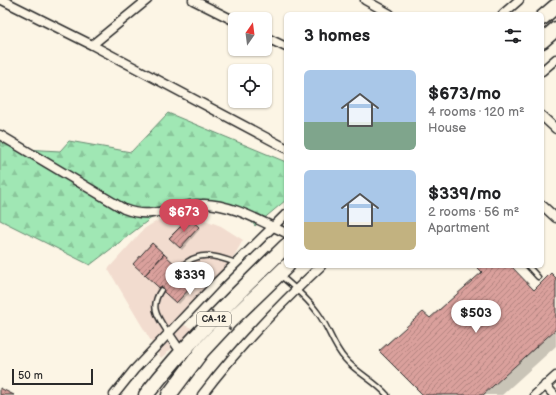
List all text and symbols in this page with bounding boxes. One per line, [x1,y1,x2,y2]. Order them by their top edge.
north arrow [228,12,272,56]
map controls [228,12,272,108]
icon: filters [502,25,524,47]
text: 3 homes [304,26,370,46]
button: locate [228,64,272,108]
text: $673/mo [428,84,501,104]
icon: home [336,86,384,134]
text: 4 rooms · 120 m² [428,104,525,120]
text: House [428,120,466,136]
text: $339/mo [428,184,501,204]
icon: home [336,186,384,234]
pin: $673 [160,199,208,233]
text: $673 [168,204,200,220]
text: 2 rooms · 56 m² [428,204,519,220]
text: Apartment [428,220,489,236]
pin: $339 [166,262,214,296]
text: $339 [174,267,206,283]
pin: $503 [452,300,500,334]
text: $503 [460,305,492,321]
road number: CA-12 [197,312,231,326]
scale bar [12,367,93,386]
text: 50 m [18,369,43,382]

